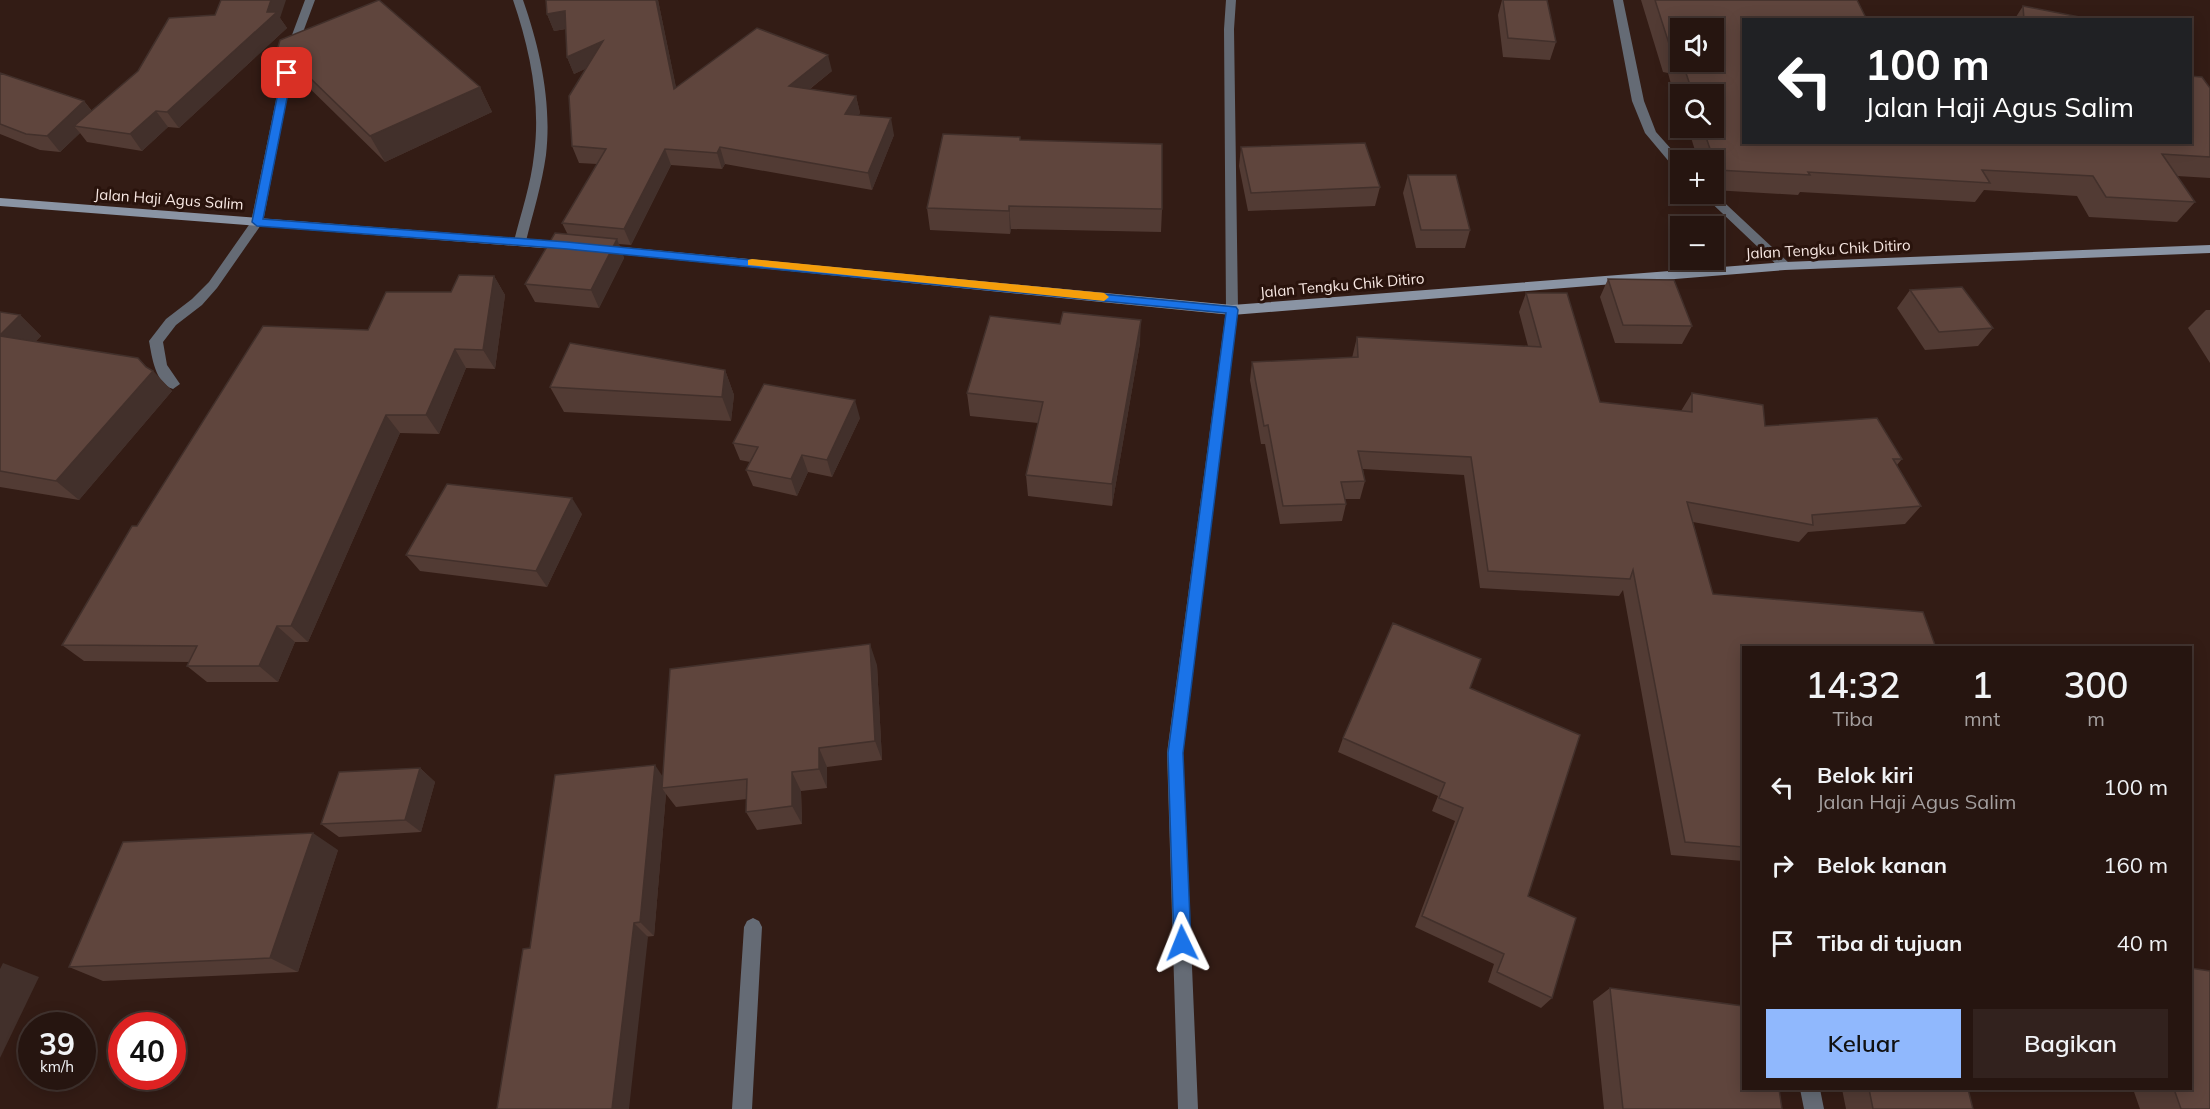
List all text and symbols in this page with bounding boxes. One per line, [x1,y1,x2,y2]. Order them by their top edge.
map controls [1670,18,1724,270]
button: sound [1670,18,1724,72]
text: 100 m [1865,38,1990,91]
icon: left [1766,42,1844,120]
pin [261,47,312,98]
icon: arrive [270,56,303,89]
button: search [1670,84,1724,138]
text: Jalan Haji Agus Salim [1865,90,2134,124]
button: + [1670,150,1724,204]
street label: Jalan Haji Agus Salim [94,184,244,214]
button: − [1670,216,1724,270]
street label: Jalan Tengku Chik Ditiro [1745,235,1911,263]
street label: Jalan Tengku Chik Ditiro [1259,268,1425,302]
text: 14:32 [1805,662,1900,707]
text: 1 [1971,662,1993,707]
text: 300 [2064,662,2128,707]
text: Tiba [1833,706,1873,731]
text: mnt [1964,706,2000,731]
text: m [2087,706,2105,731]
text: Belok kiri [1817,761,1913,789]
icon: left [1766,771,1799,804]
text: 100 m [2103,773,2168,801]
text: Jalan Haji Agus Salim [1817,789,2016,814]
icon: right [1766,849,1799,882]
text: Belok kanan [1817,851,1947,879]
text: 160 m [2103,851,2168,879]
position arrow [1150,911,1214,975]
icon: arrive [1766,927,1799,960]
text: Tiba di tujuan [1817,929,1962,957]
text: 40 m [2117,929,2168,957]
button: Keluar [1766,1009,1961,1078]
button: Bagikan [1973,1009,2168,1078]
speed limit sign: 40 [108,1012,186,1090]
text: 39 [39,1025,75,1063]
text: km/h [40,1057,74,1076]

